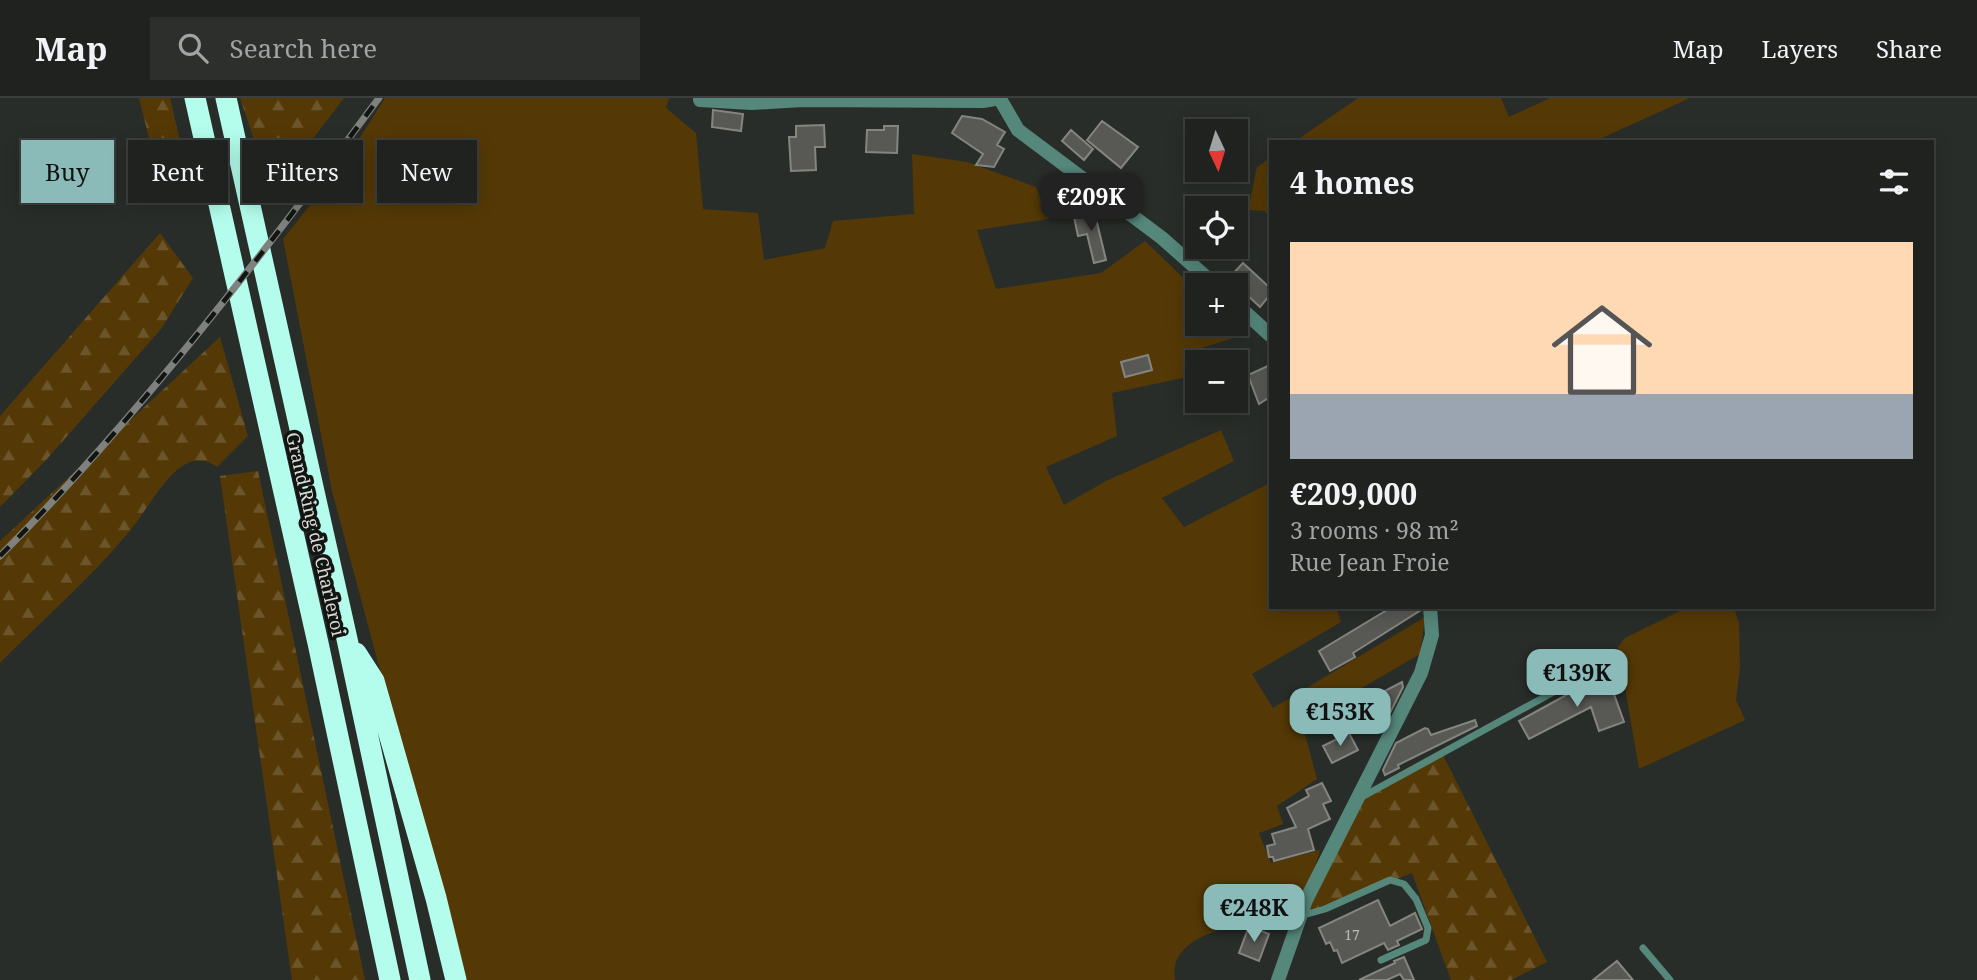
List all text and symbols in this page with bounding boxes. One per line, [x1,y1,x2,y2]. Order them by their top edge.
search box [150,17,640,80]
text: Map [35,26,108,71]
icon: search [174,29,212,67]
text: Search here [230,30,377,66]
text: Map [1673,32,1724,65]
text: Layers [1762,32,1838,65]
text: Share [1876,32,1942,65]
north arrow [1185,119,1248,182]
map controls [1185,119,1248,413]
chip: Buy [21,140,114,203]
chip: Rent [128,140,228,203]
chip: Filters [242,140,363,203]
chip: New [377,140,477,203]
text: 4 homes [1290,162,1414,203]
icon: filters [1875,163,1913,201]
pin: €209K [1042,174,1140,233]
text: €209K [1057,180,1125,212]
button: locate [1185,196,1248,259]
button: + [1185,273,1248,336]
icon: home [1539,287,1665,413]
button: − [1185,350,1248,413]
street label: Grand Ring de Charleroi [281,430,351,638]
text: €209,000 [1290,473,1417,514]
text: 3 rooms · 98 m² [1290,514,1459,546]
text: Rue Jean Froie [1290,546,1450,578]
pin: €139K [1528,650,1626,709]
text: €139K [1543,656,1611,688]
pin: €153K [1291,688,1389,748]
text: €153K [1306,695,1374,727]
pin: €248K [1205,884,1303,944]
text: €248K [1220,891,1288,923]
house number: 17 [1344,925,1360,944]

